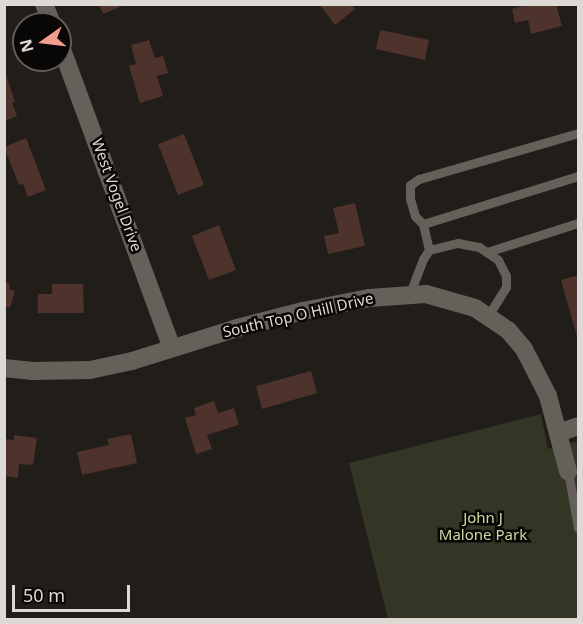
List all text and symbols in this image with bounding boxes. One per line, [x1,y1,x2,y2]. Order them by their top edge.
north arrow [12,12,72,72]
text: N [14,37,39,55]
street label: West Vogel Drive [88,136,146,254]
street label: South Top O Hill Drive [221,289,375,341]
park label: John J Malone Park [439,508,527,543]
scale bar [15,573,134,611]
text: 50 m [23,583,65,607]

